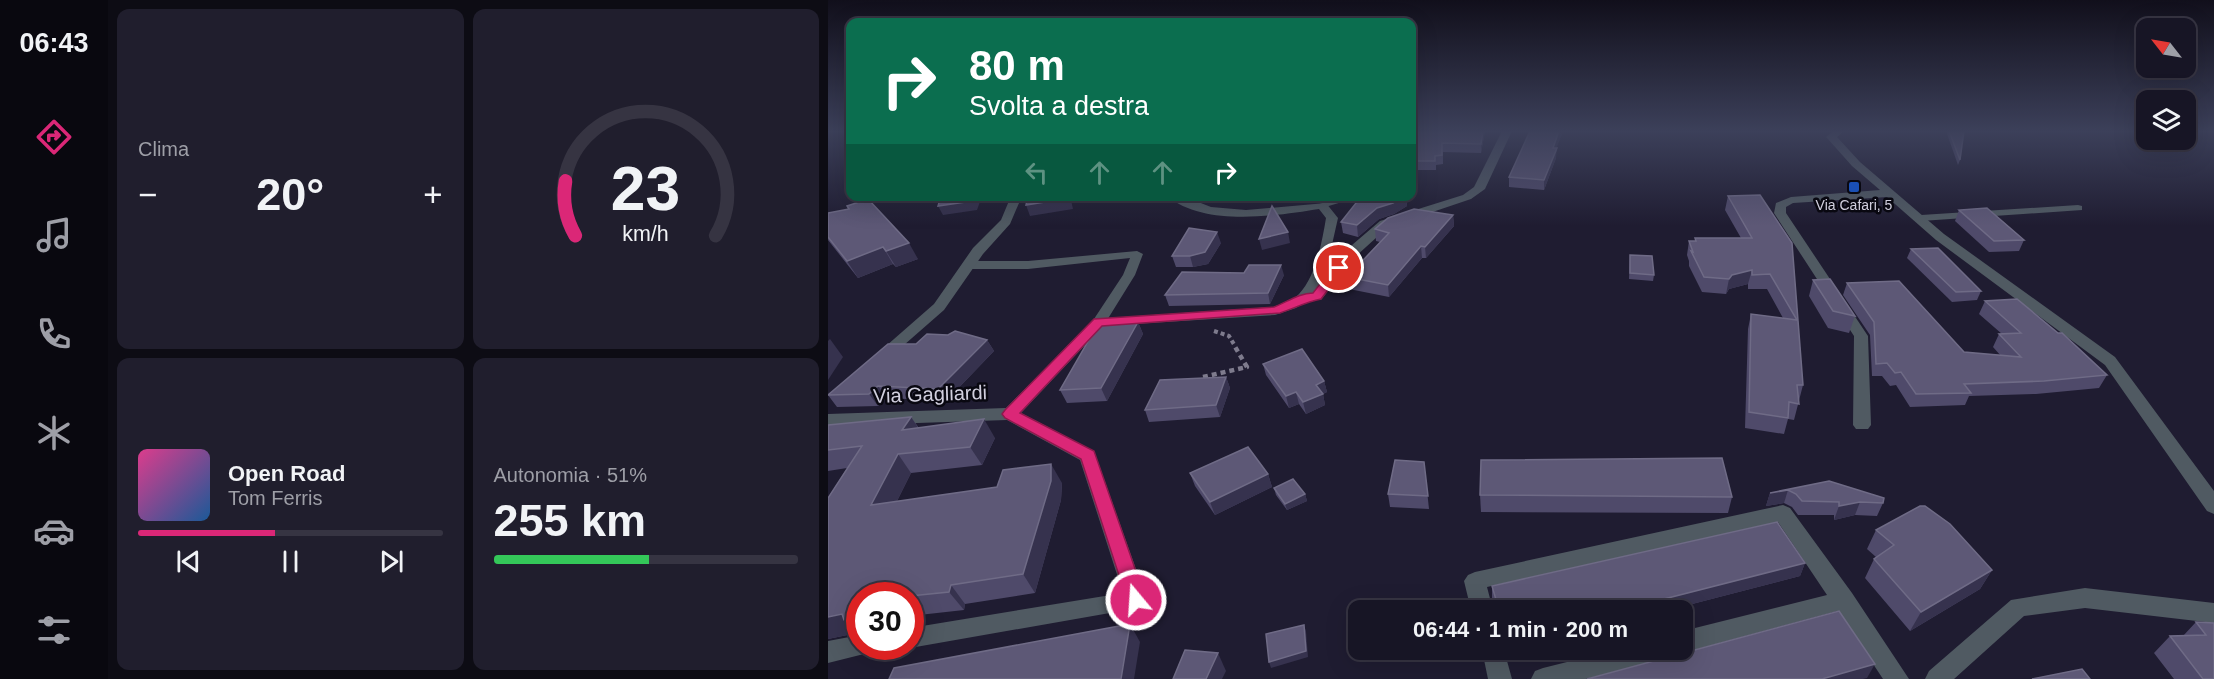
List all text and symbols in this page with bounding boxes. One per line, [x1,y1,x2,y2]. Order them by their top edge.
north arrow [2136,18,2196,78]
map controls [2136,18,2196,150]
text: 06:43 [19,28,89,58]
icon: right [870,42,948,120]
text: 80 m [969,42,1065,89]
button: layers [2136,90,2196,150]
text: Svolta a destra [969,91,1149,121]
icon: directions [33,116,75,158]
text: Clima [138,138,189,160]
text: 23 [611,154,680,223]
icon: left [1020,156,1053,189]
icon: ahead [1083,156,1116,189]
icon: ahead [1146,156,1179,189]
icon: right [1209,156,1242,189]
text: 20° [256,169,324,220]
text: − [138,176,157,213]
text: + [423,176,443,213]
marker: Via Cafari, 5 [1847,180,1861,194]
place label: Via Cafari, 5 [1816,197,1893,213]
icon: music [33,214,75,256]
text: km/h [623,222,669,246]
pin [1313,242,1364,293]
icon: arrive [1322,251,1355,284]
icon: phone [33,313,75,355]
street label: Via Gagliardi [873,381,987,407]
icon: climate [33,412,75,454]
text: Open Road [228,461,345,486]
text: Autonomia · 51% [494,464,647,486]
text: Tom Ferris [228,487,322,509]
text: 255 km [494,495,646,546]
icon: car [33,510,75,552]
icon: previous [172,545,205,578]
icon: pause [274,545,307,578]
icon: next [375,545,408,578]
position arrow [1104,568,1168,632]
speed limit sign: 30 [846,582,924,660]
icon: filters [33,609,75,651]
text: 06:44 · 1 min · 200 m [1413,617,1628,642]

